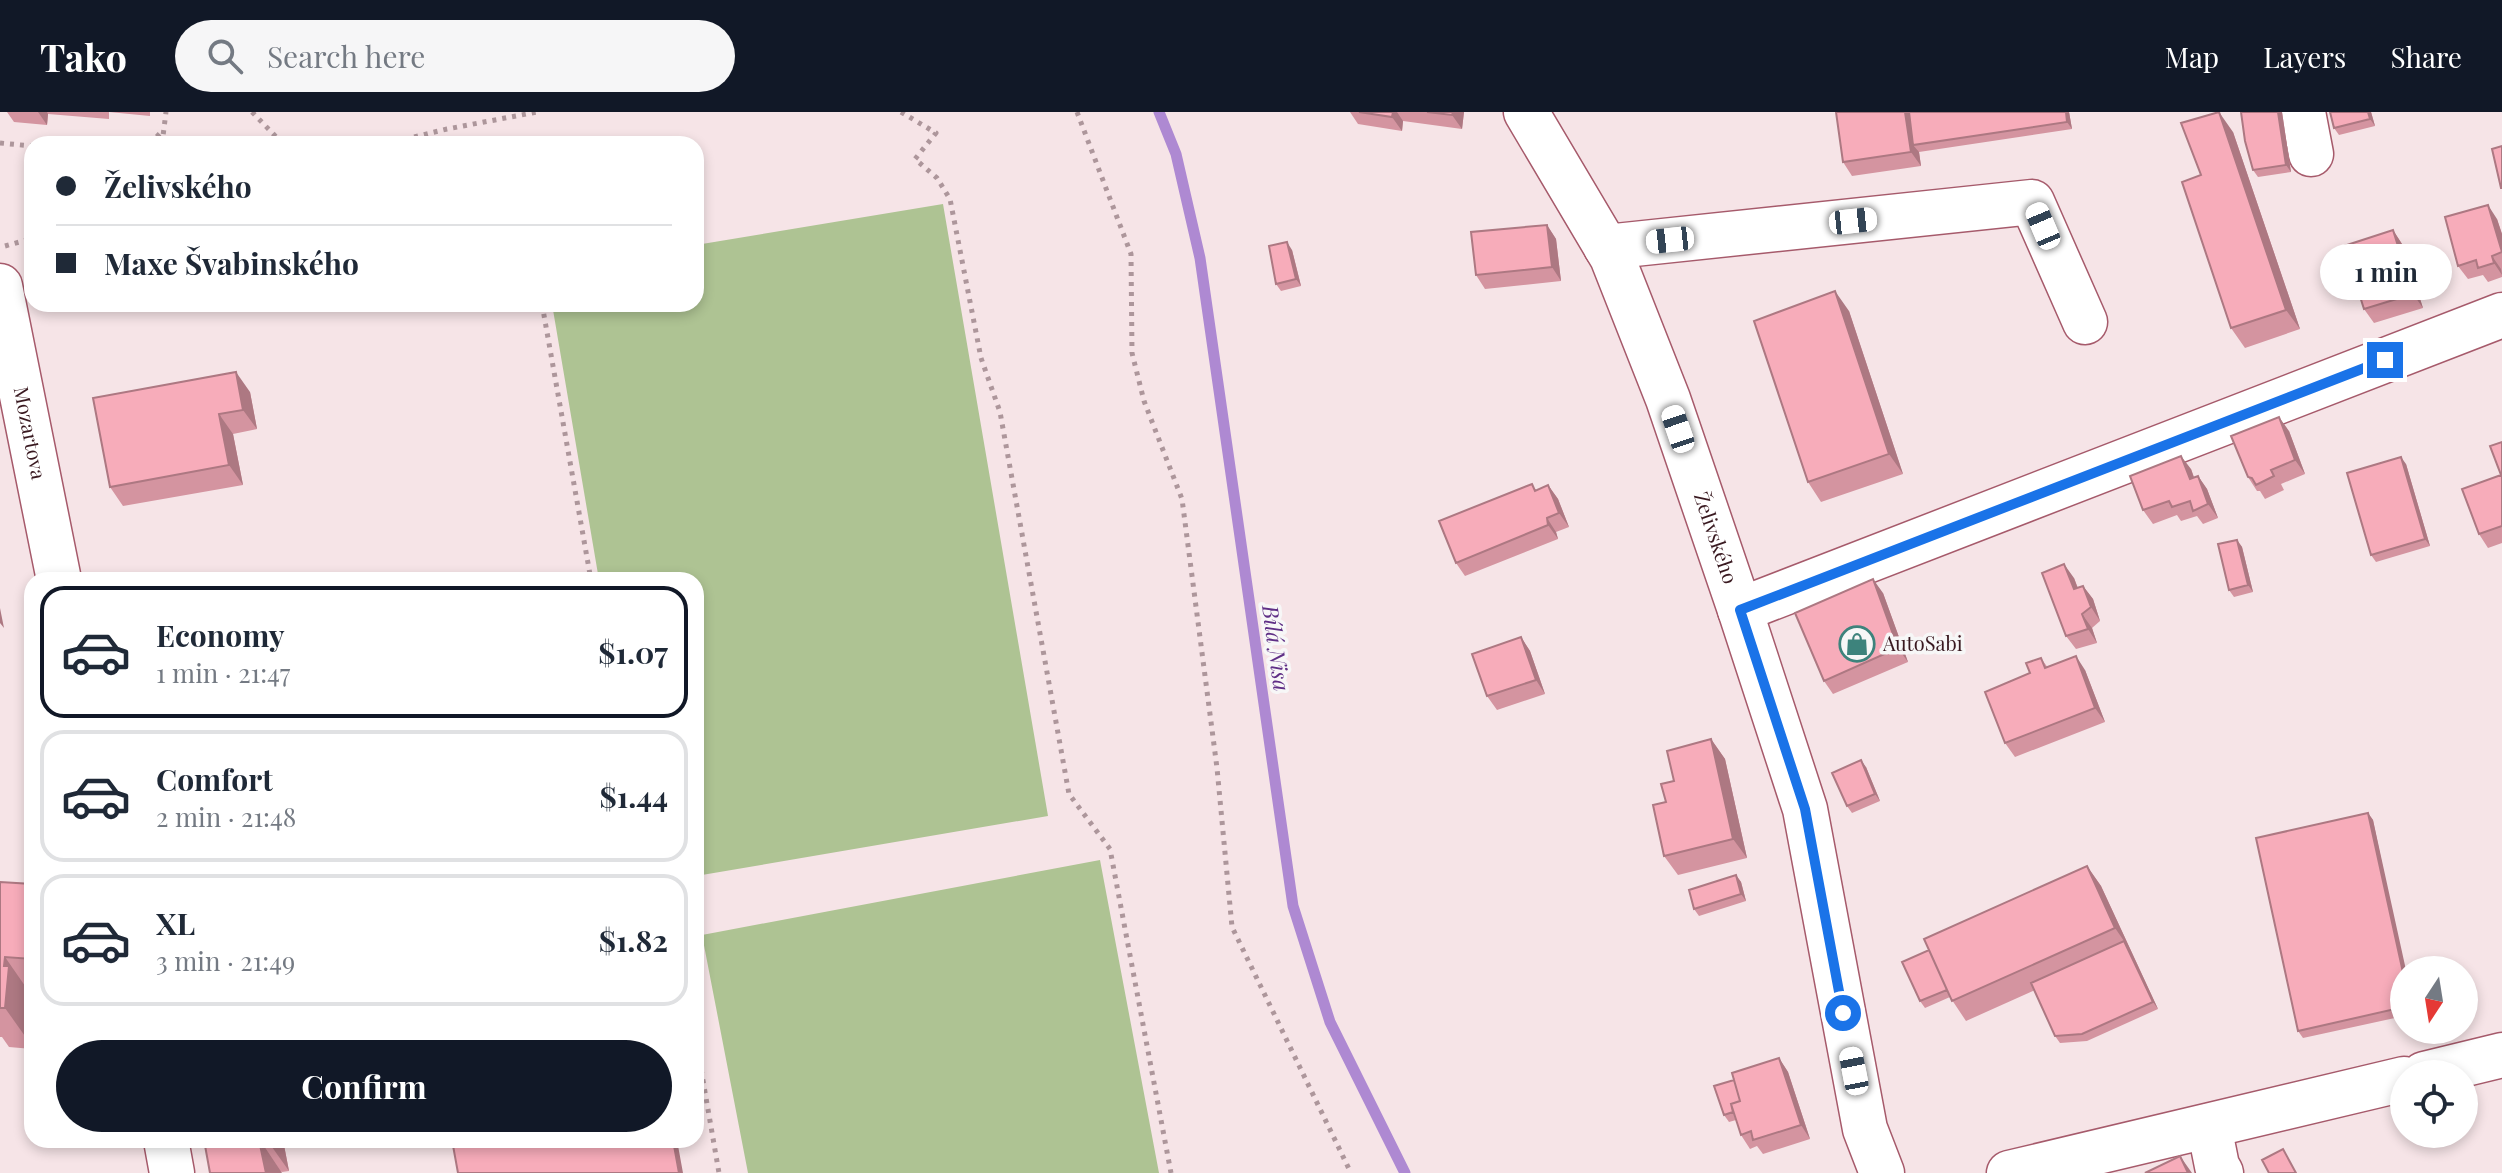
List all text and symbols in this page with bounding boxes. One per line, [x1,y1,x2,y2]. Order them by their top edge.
search box [175,20,735,92]
text: Tako [40,31,127,82]
icon: search [203,34,247,78]
text: Search here [267,36,426,76]
text: Map [2165,38,2219,75]
text: Layers [2263,38,2346,75]
text: Share [2390,38,2462,75]
text: Želivského [104,166,252,206]
car [2023,199,2063,253]
car [1828,207,1878,235]
car [1645,226,1695,254]
text: Maxe Švabinského [104,243,359,283]
callout: 1 min [2319,244,2451,300]
text: 1 min [2354,254,2418,289]
route end [2367,342,2403,378]
street label: Mozartova [9,384,53,482]
car [1659,402,1697,456]
street label: Želivského [1689,488,1745,587]
water label: Bílá Nisa [1256,602,1298,693]
text: Economy [156,615,285,655]
icon: car [60,616,132,688]
shop icon: AutoSabi [1838,625,1876,663]
place label: AutoSabi [1882,629,1963,656]
text: $1.07 [598,632,668,672]
text: 1 min · 21:47 [156,655,290,690]
text: Comfort [156,759,273,799]
icon: car [60,760,132,832]
text: $1.44 [600,776,668,816]
text: 2 min · 21:48 [156,799,296,834]
text: XL [156,903,195,943]
icon: car [60,904,132,976]
text: $1.82 [599,920,668,960]
text: 3 min · 21:49 [156,943,295,978]
north arrow [2390,956,2478,1044]
map controls [2390,956,2478,1148]
route start [1825,995,1861,1031]
button: Confirm [56,1040,672,1132]
car [1838,1045,1870,1097]
button: locate [2390,1060,2478,1148]

